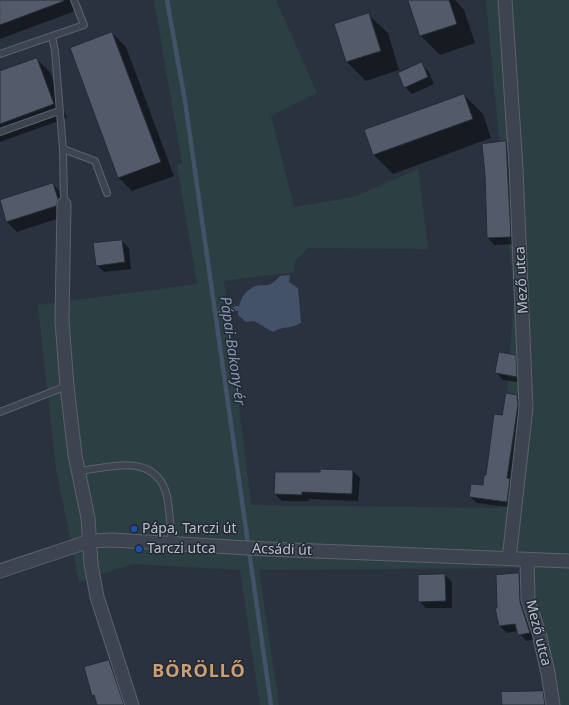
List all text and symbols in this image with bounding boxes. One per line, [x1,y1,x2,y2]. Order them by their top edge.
street label: Mező utca [512,246,532,314]
water label: Pápai-Bakony-ér [215,295,249,407]
place label: Pápa, Tarczi út [142,521,236,537]
marker: Pápa, Tarczi út [129,524,139,534]
place label: Tarczi utca [147,541,216,557]
street label: Acsádi út [252,541,312,559]
marker: Tarczi utca [134,544,144,554]
street label: Mező utca [522,598,554,668]
district label: BÖRÖLLŐ [152,661,246,683]

